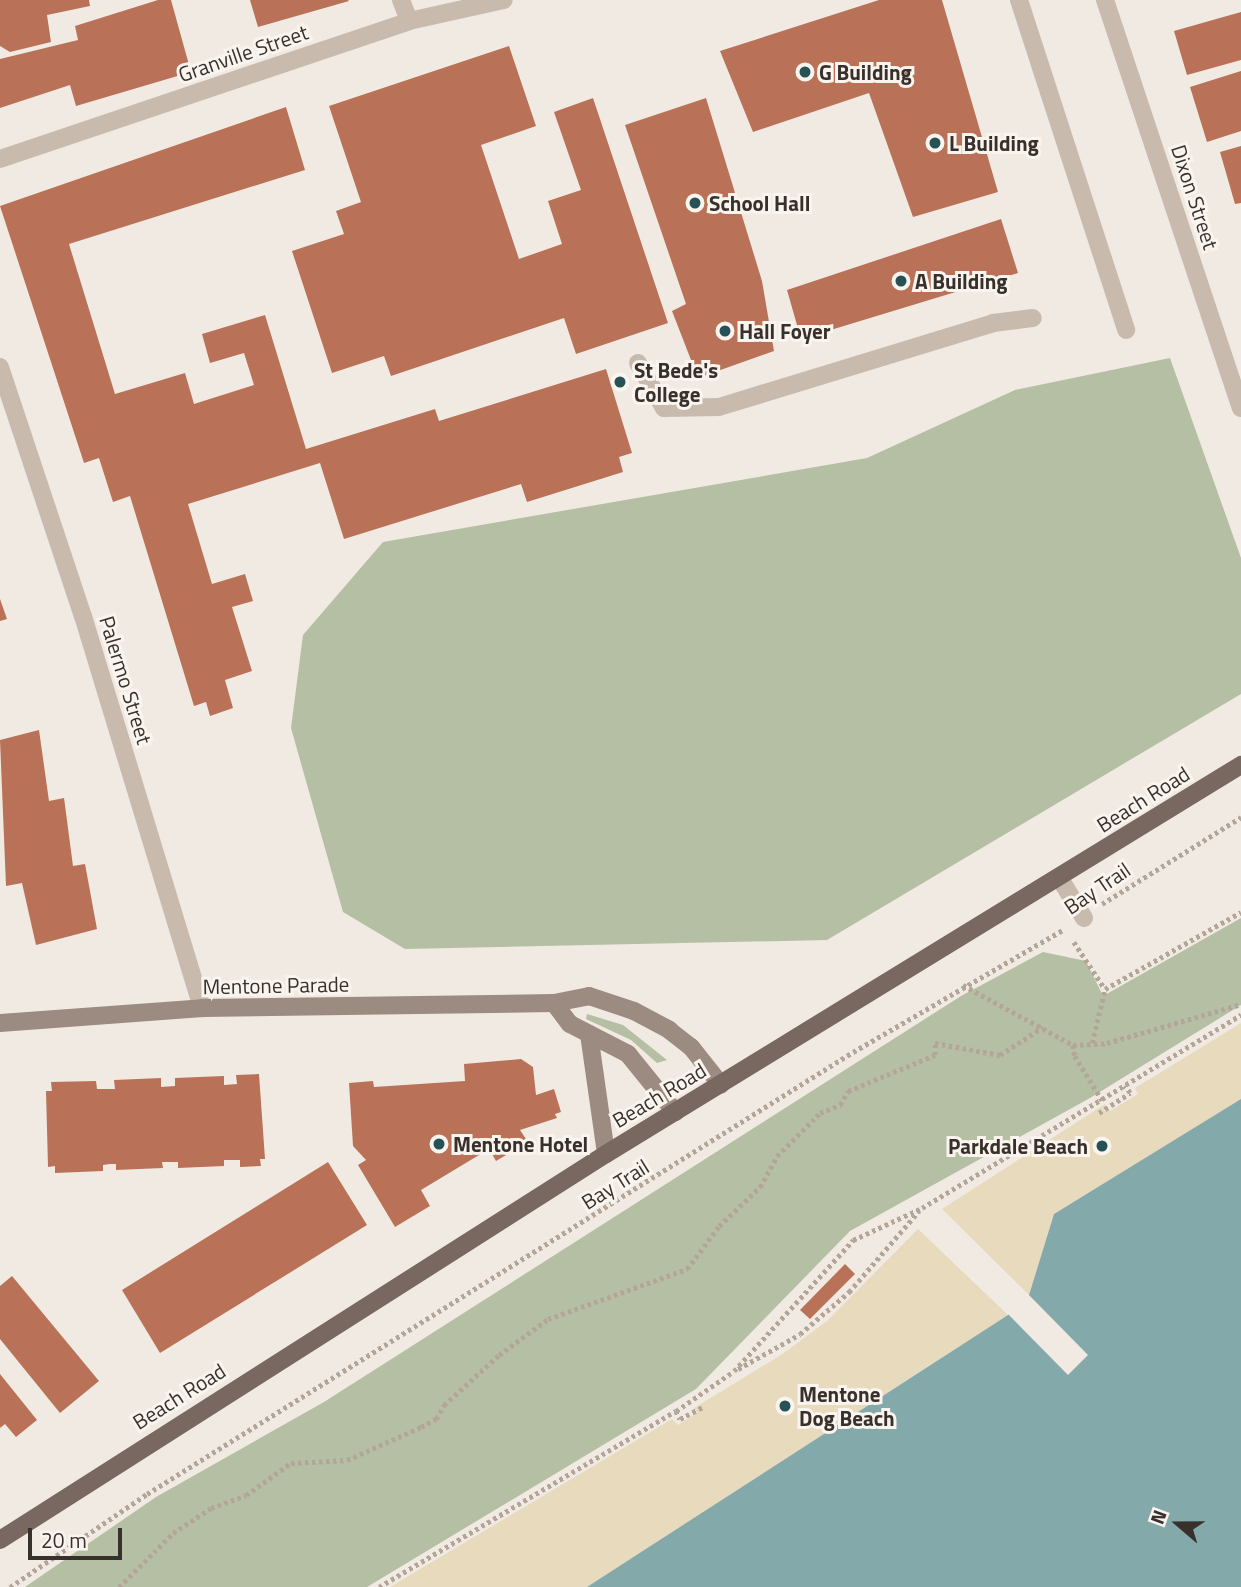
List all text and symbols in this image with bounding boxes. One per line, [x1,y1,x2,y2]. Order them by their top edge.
street label: Granville Street [175,19,311,87]
place label: G Building [819,59,912,85]
marker: G Building [797,64,813,80]
place label: L Building [949,130,1039,156]
marker: L Building [927,135,943,151]
street label: Dixon Street [1166,142,1224,252]
place label: School Hall [709,190,810,216]
marker: School Hall [687,195,703,211]
place label: A Building [915,268,1008,294]
marker: A Building [893,273,909,289]
place label: Hall Foyer [739,318,831,344]
marker: Hall Foyer [717,323,733,339]
place label: St Bede's College [634,357,718,407]
marker: St Bede's College [612,374,628,390]
street label: Palermo Street [95,613,157,747]
street label: Beach Road [1092,761,1194,837]
street label: Bay Trail [1059,857,1135,919]
street label: Mentone Parade [202,971,350,999]
street label: Beach Road [608,1057,710,1133]
place label: Mentone Hotel [453,1131,588,1157]
place label: Parkdale Beach [948,1133,1088,1159]
marker: Mentone Hotel [431,1136,447,1152]
marker: Parkdale Beach [1094,1138,1110,1154]
street label: Bay Trail [577,1154,653,1214]
street label: Beach Road [128,1358,230,1434]
place label: Mentone Dog Beach [799,1381,895,1431]
marker: Mentone Dog Beach [777,1398,793,1414]
north arrow [1143,1489,1213,1559]
text: N [1142,1506,1174,1528]
scale bar [32,1514,126,1558]
text: 20 m [41,1524,87,1556]

